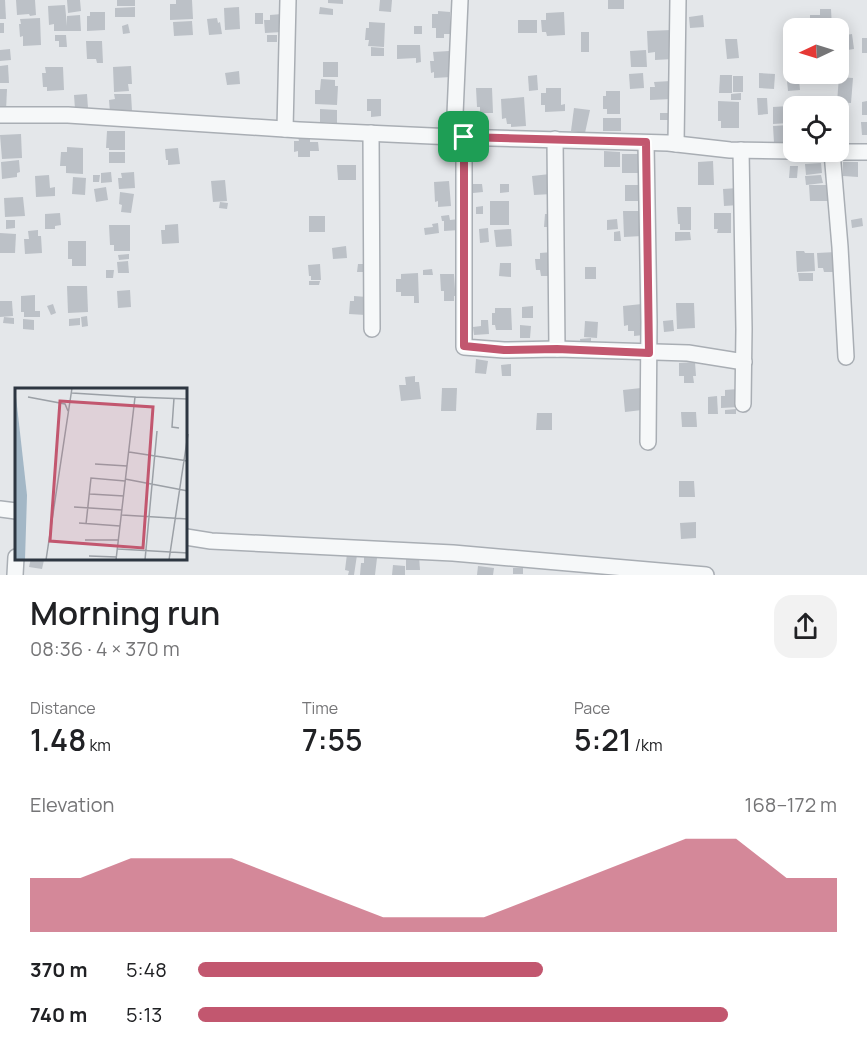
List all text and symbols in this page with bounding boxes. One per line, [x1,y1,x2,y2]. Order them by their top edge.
north arrow [783,18,849,84]
map controls [783,18,849,162]
button: locate [783,96,849,162]
pin [438,111,489,162]
icon: arrive [447,120,480,153]
inset map [15,388,188,560]
text: Morning run [30,590,220,635]
button: share [774,595,837,658]
text: 08:36 · 4 × 370 m [30,635,180,662]
text: Distance [30,697,96,719]
text: Time [302,697,338,719]
text: Pace [574,697,610,719]
text: 1.48 [30,719,86,760]
text: 7:55 [302,719,363,760]
text: 5:21 [574,719,632,760]
text: km [86,734,111,756]
text: /km [632,734,663,756]
text: Elevation [30,791,114,818]
text: 168–172 m [745,791,837,818]
text: 370 m [30,956,87,983]
text: 5:48 [126,956,167,983]
text: 740 m [30,1001,87,1028]
text: 5:13 [126,1001,162,1028]

